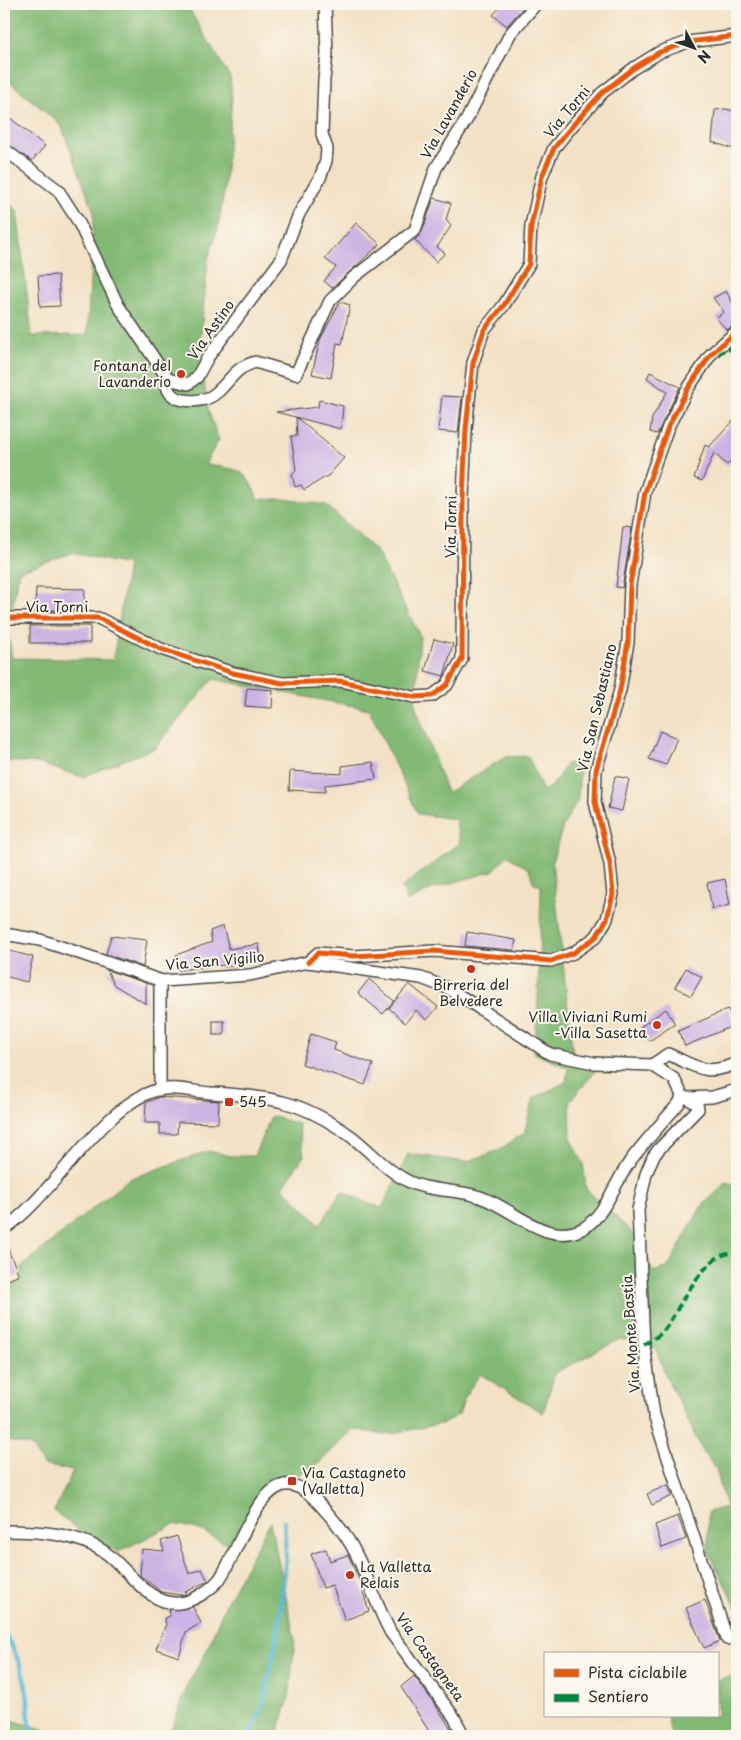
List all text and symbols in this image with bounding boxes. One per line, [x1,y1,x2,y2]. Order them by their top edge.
north arrow [668,22,718,72]
text: N [693,46,716,68]
street label: Via Lavanderio [415,65,482,163]
street label: Via Torni [538,81,595,142]
street label: Via Astino [182,295,239,364]
place label: Fontana del Lavanderio [93,355,171,392]
marker: Fontana del Lavanderio [175,368,187,380]
street label: Via Torni [439,496,462,558]
street label: Via Torni [26,596,88,617]
street label: Via San Sebastiano [572,641,622,774]
street label: Via San Vigilio [165,946,265,975]
marker: Birreria del Belvedere [465,963,477,975]
place label: Birreria del Belvedere [433,974,509,1011]
place label: Villa Viviani Rumi -Villa Sasetta [529,1006,647,1043]
marker: Villa Viviani Rumi -Villa Sasetta [651,1019,663,1031]
place label: 545 [239,1091,266,1112]
marker: 545 [223,1096,235,1108]
street label: Via Monte Bastia [616,1274,645,1394]
place label: Via Castagneto (Valletta) [302,1462,406,1499]
marker: Via Castagneto (Valletta) [286,1475,298,1487]
place label: La Valletta Relais [360,1556,431,1593]
marker: La Valletta Relais [344,1569,356,1581]
street label: Via Castagneta [391,1608,470,1706]
legend [544,1652,718,1718]
text: Pista ciclabile [588,1660,687,1683]
text: Sentiero [588,1684,649,1707]

